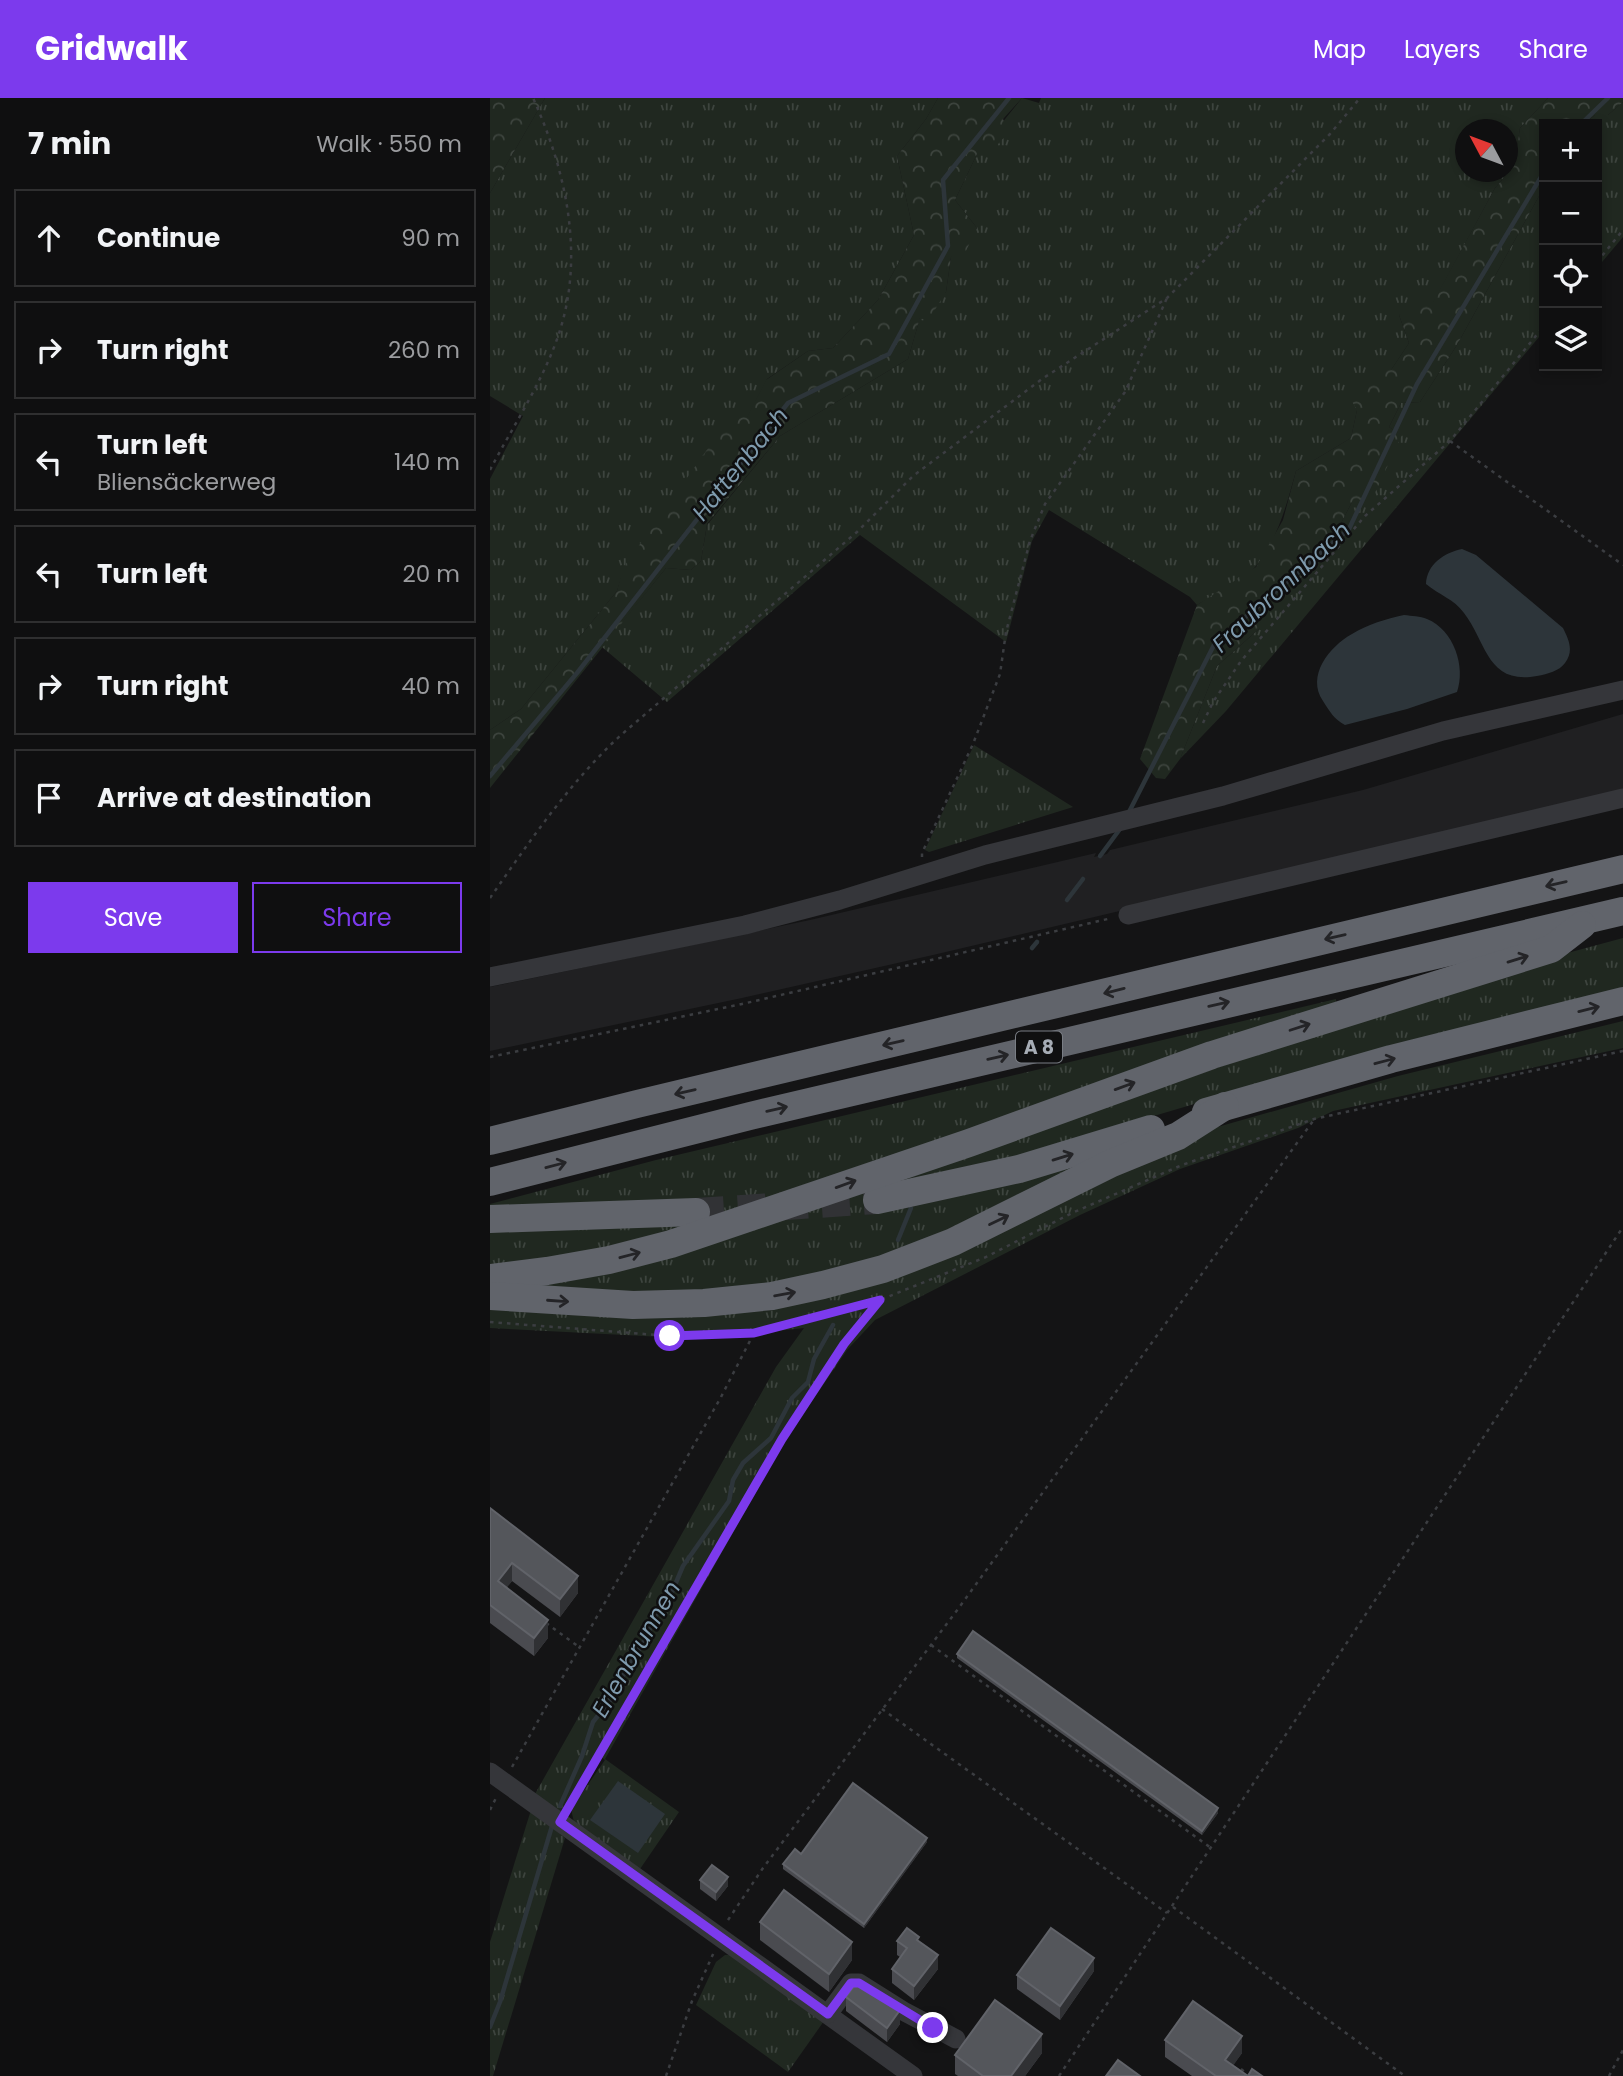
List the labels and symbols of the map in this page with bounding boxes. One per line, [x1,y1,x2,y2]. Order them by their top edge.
north arrow [1455,119,1518,182]
water label: Hattenbach [684,401,796,527]
water label: Fraubronnbach [1205,514,1357,660]
one-way arrow [1546,879,1568,892]
one-way arrow [1324,931,1347,944]
one-way arrow [1506,951,1528,964]
one-way arrow [1103,984,1126,998]
one-way arrow [1207,997,1230,1010]
one-way arrow [1577,1002,1600,1015]
one-way arrow [1289,1019,1311,1032]
road number: A 8 [1016,1032,1062,1063]
one-way arrow [882,1037,905,1050]
one-way arrow [986,1050,1009,1063]
one-way arrow [1374,1053,1396,1066]
one-way arrow [1113,1079,1135,1091]
one-way arrow [674,1086,697,1099]
one-way arrow [765,1102,788,1116]
one-way arrow [1051,1149,1073,1162]
one-way arrow [544,1158,567,1171]
one-way arrow [834,1177,856,1189]
one-way arrow [988,1213,1009,1227]
one-way arrow [618,1248,641,1261]
one-way arrow [773,1287,796,1300]
one-way arrow [546,1295,569,1308]
route start [654,1320,685,1351]
water label: Erlenbrunnen [584,1575,688,1723]
route end [917,2012,948,2043]

